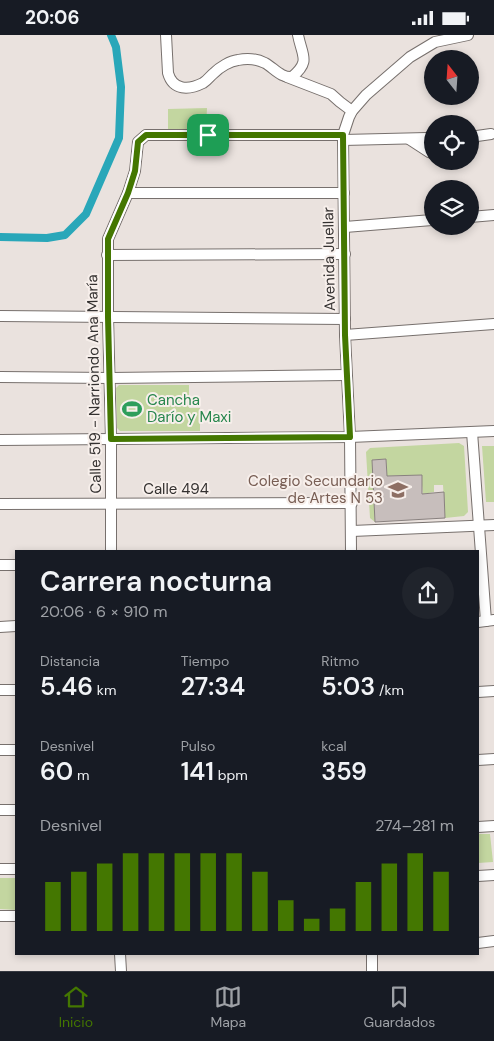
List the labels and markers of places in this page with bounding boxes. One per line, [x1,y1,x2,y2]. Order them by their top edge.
pin [187,114,229,156]
place label: Cancha Darío y Maxi [147,390,231,427]
sports icon: Cancha Darío y Maxi [121,398,143,420]
place label: Colegio Secundario de Artes N 53 [248,471,383,508]
school or university icon: Colegio Secundario de Artes N 53 [387,479,409,501]

